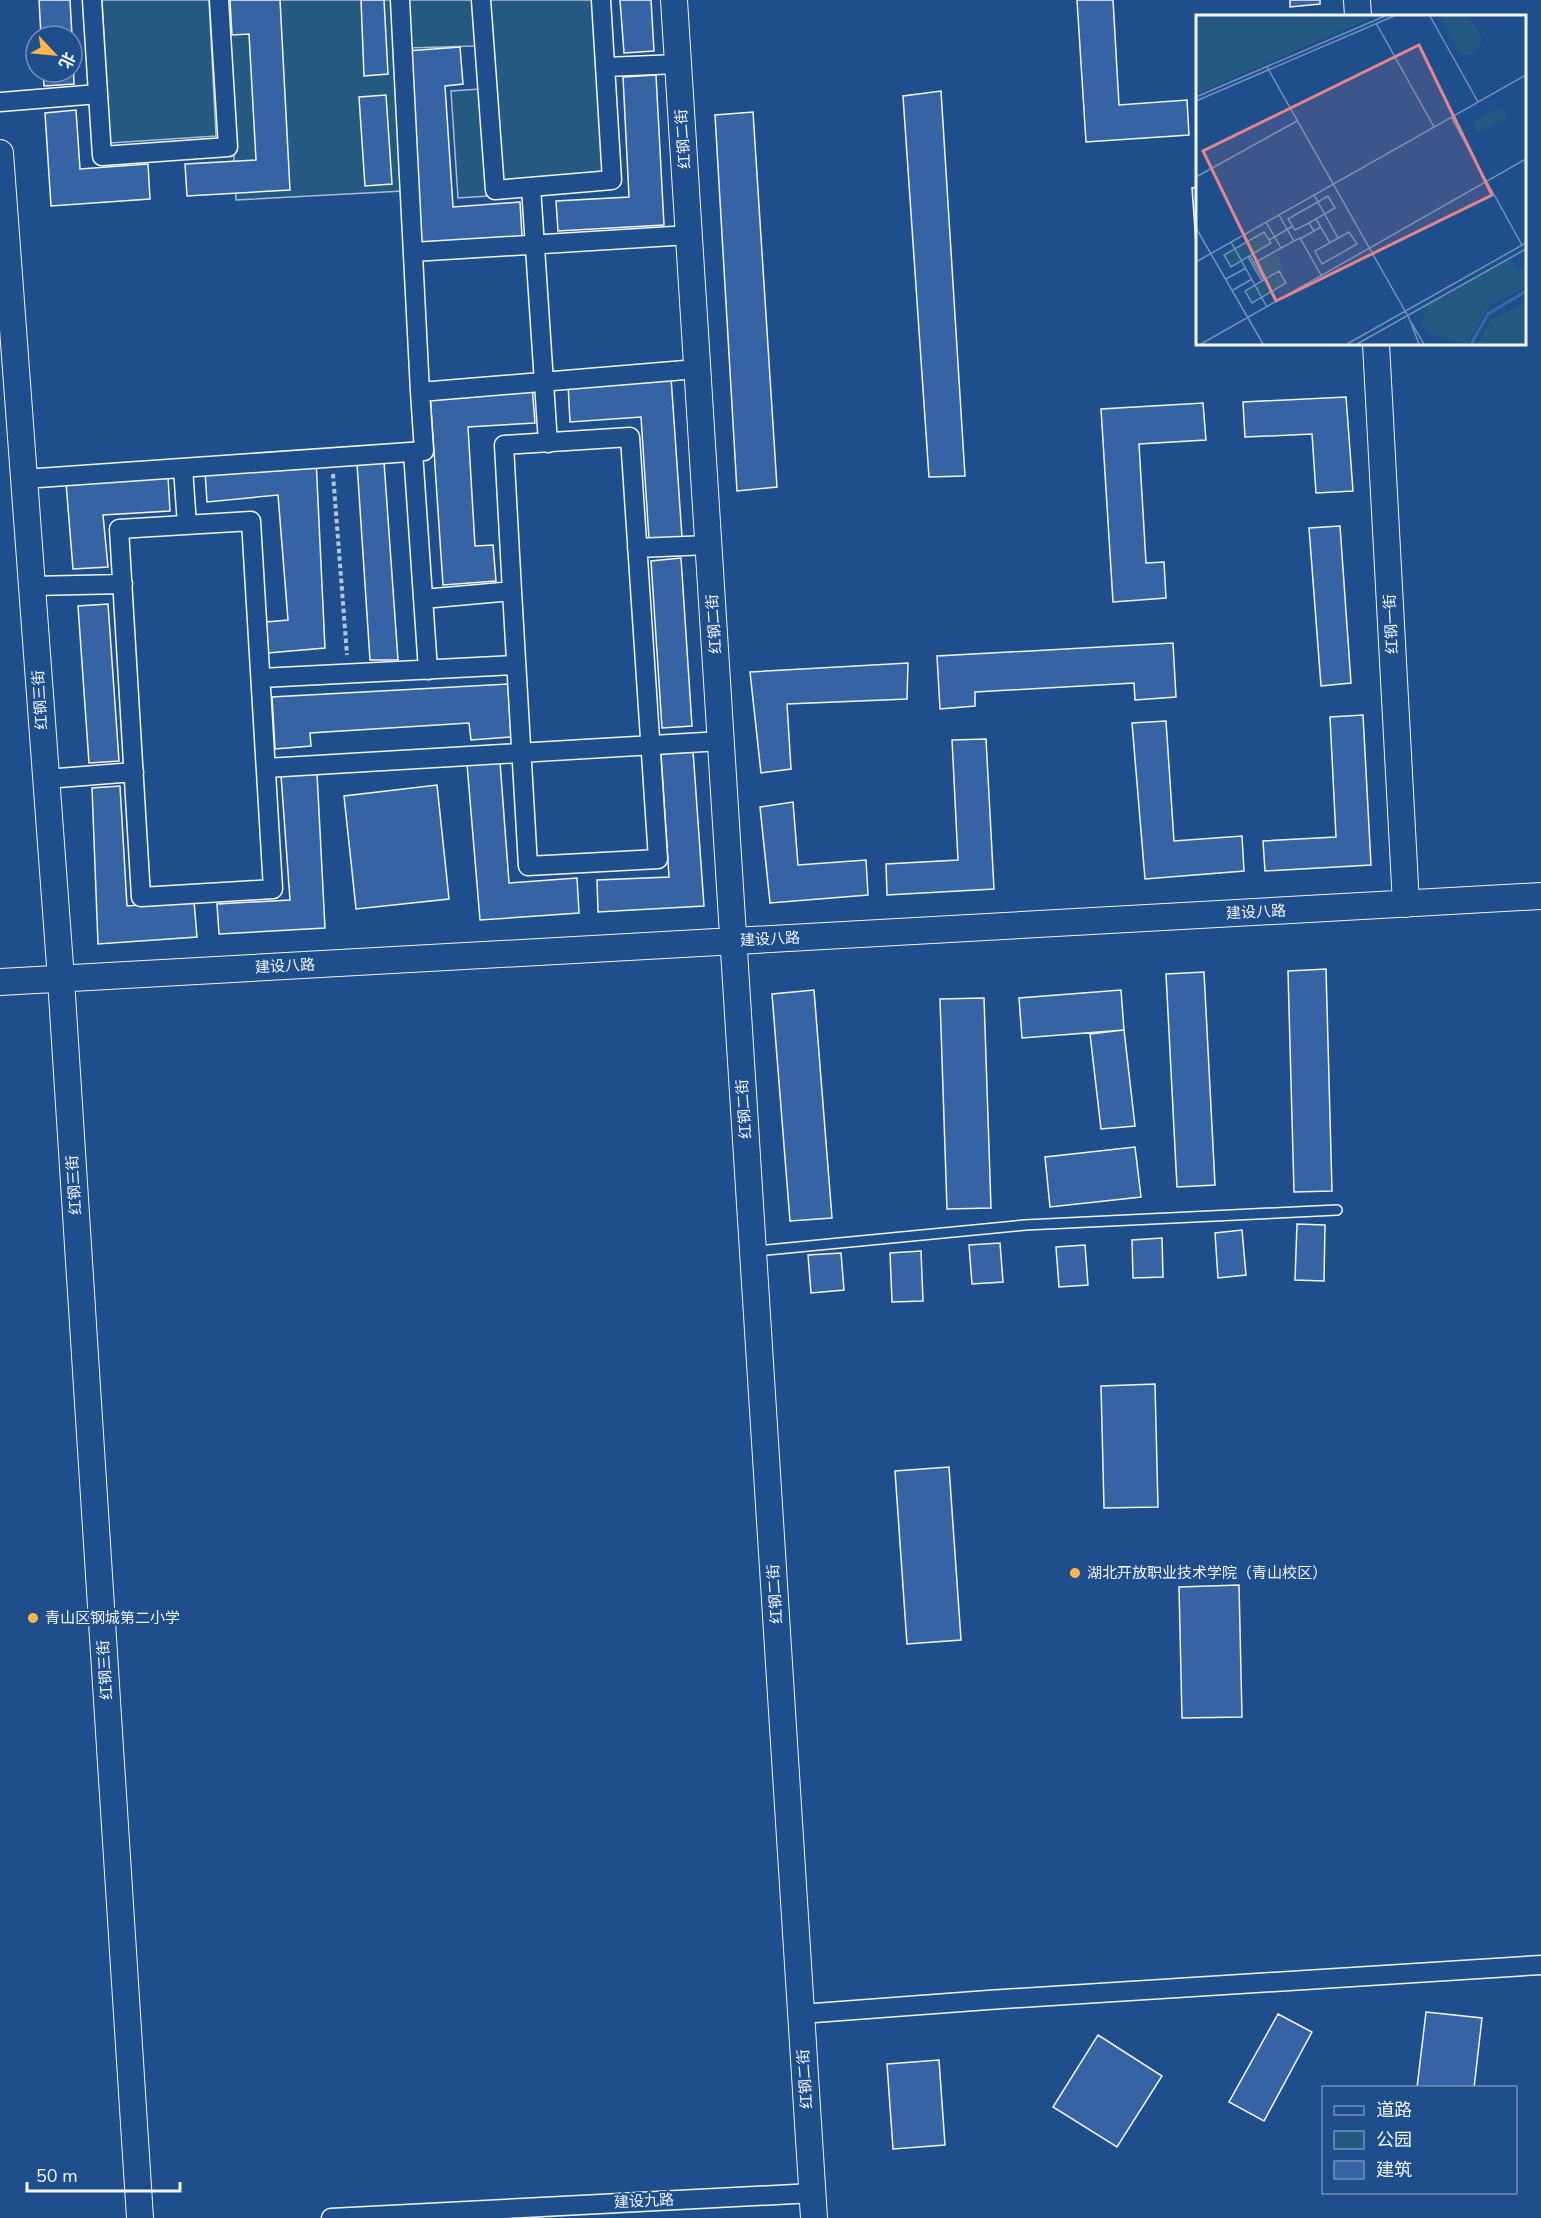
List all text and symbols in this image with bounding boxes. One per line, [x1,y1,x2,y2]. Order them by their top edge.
inset map [1196,15,1526,345]
north arrow [24,24,84,84]
text: 北 [53,48,80,72]
street label: 红钢二街 [671,108,695,170]
street label: 红钢二街 [702,593,726,655]
street label: 红钢一街 [1379,594,1403,654]
street label: 红钢三街 [28,669,52,731]
street label: 建设八路 [1226,900,1286,924]
street label: 建设八路 [740,927,800,951]
street label: 建设八路 [255,954,315,978]
street label: 红钢二街 [732,1078,756,1140]
street label: 红钢三街 [62,1154,86,1216]
street label: 红钢二街 [763,1563,787,1625]
place label: 湖北开放职业技术学院（青山校区） [1087,1563,1327,1583]
marker: 湖北开放职业技术学院（青山校区） [1068,1566,1082,1580]
place label: 青山区钢城第二小学 [45,1608,180,1628]
marker: 青山区钢城第二小学 [26,1611,40,1625]
street label: 红钢三街 [93,1639,117,1701]
street label: 红钢二街 [793,2048,817,2110]
legend [1322,2086,1517,2194]
text: 道路 [1376,2098,1412,2122]
text: 公园 [1376,2128,1412,2152]
scale bar [27,2155,180,2193]
text: 建筑 [1376,2158,1412,2182]
text: 50 m [36,2164,78,2188]
street label: 建设九路 [614,2189,674,2213]

